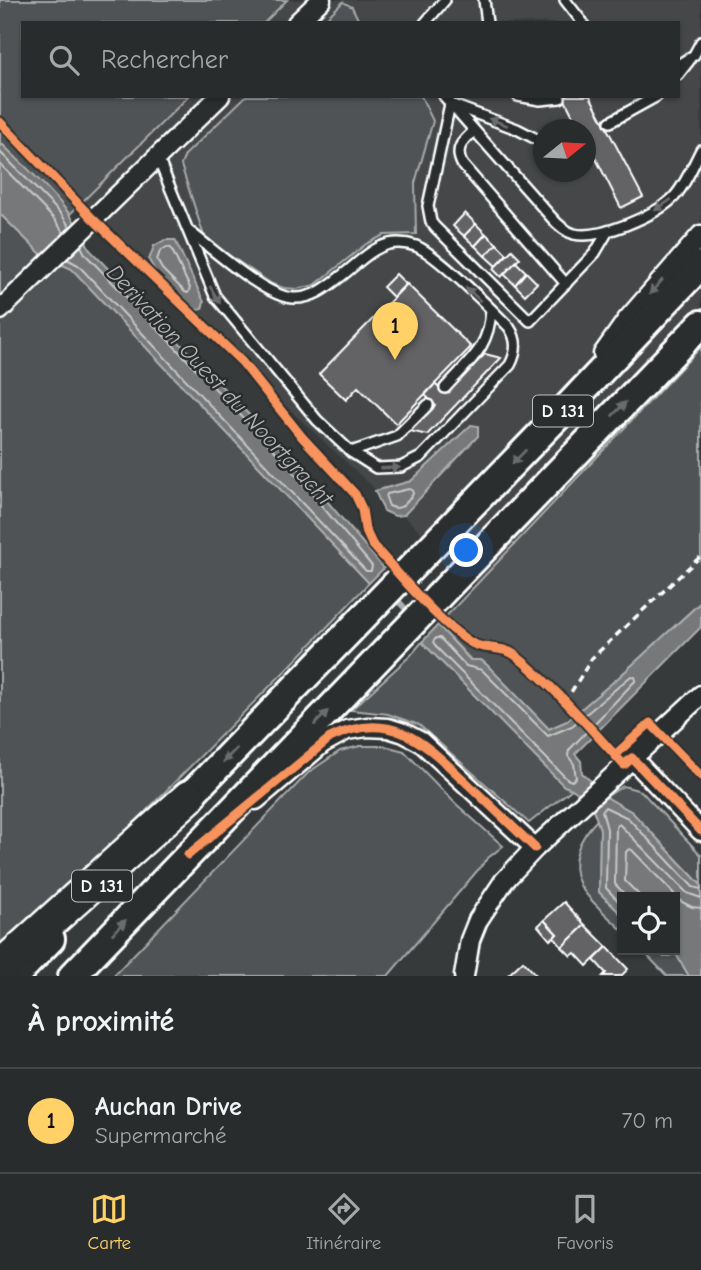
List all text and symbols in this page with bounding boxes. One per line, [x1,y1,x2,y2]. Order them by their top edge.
search box [21,21,680,98]
icon: search [45,41,83,79]
text: Rechercher [101,45,228,75]
one-way arrow [487,116,508,127]
north arrow [533,119,596,182]
one-way arrow [654,198,672,212]
water label: Derivation Ouest du Noortgracht [101,259,340,512]
one-way arrow [649,278,664,295]
one-way arrow [209,285,221,304]
one-way arrow [464,286,482,302]
pin: 1 [372,302,418,360]
road number: D 131 [533,396,593,426]
one-way arrow [611,400,628,417]
one-way arrow [512,448,528,465]
one-way arrow [379,462,401,473]
your location [449,533,483,567]
one-way arrow [312,710,328,727]
one-way arrow [223,746,239,763]
road number: D 131 [72,870,132,902]
map controls [617,892,680,955]
button: locate [617,892,680,955]
one-way arrow [111,919,127,936]
text: À proximité [28,1004,174,1039]
text: Auchan Drive [95,1092,242,1122]
text: 1 [46,1107,56,1134]
text: 70 m [621,1107,673,1134]
text: Supermarché [95,1122,227,1149]
tab: Carte [88,1190,131,1254]
tab: Itinéraire [306,1190,381,1254]
tab: Favoris [556,1190,613,1254]

